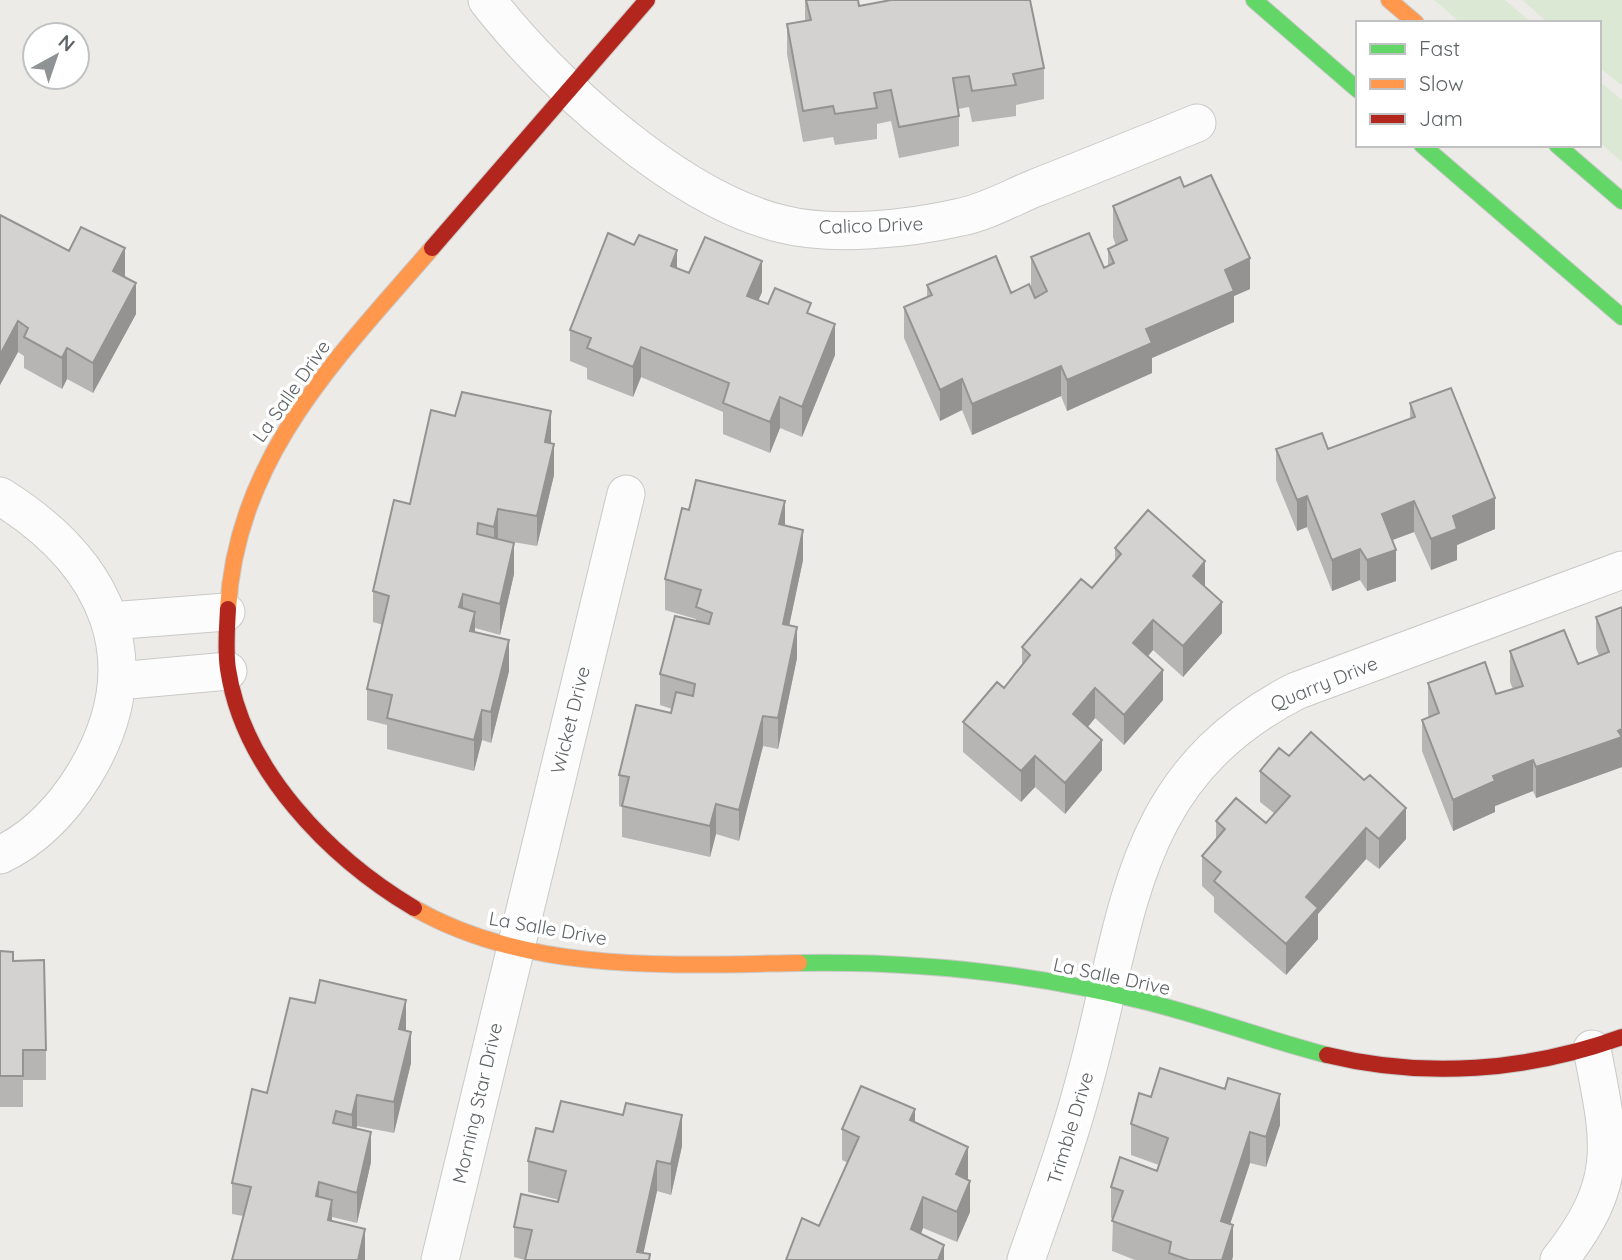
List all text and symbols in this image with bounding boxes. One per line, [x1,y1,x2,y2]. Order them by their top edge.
north arrow [21,21,91,91]
legend [1356,21,1601,147]
text: N [54,29,80,57]
text: Fast [1419,35,1460,61]
text: Slow [1419,70,1464,96]
text: Jam [1419,105,1463,131]
street label: Calico Drive [818,211,924,239]
street label: La Salle Drive [247,335,335,447]
street label: Quarry Drive [1267,651,1381,715]
street label: Wicket Drive [545,664,595,776]
street label: La Salle Drive [487,906,609,950]
street label: La Salle Drive [1051,952,1173,1000]
street label: Morning Star Drive [447,1020,507,1186]
street label: Trimble Drive [1042,1069,1098,1187]

